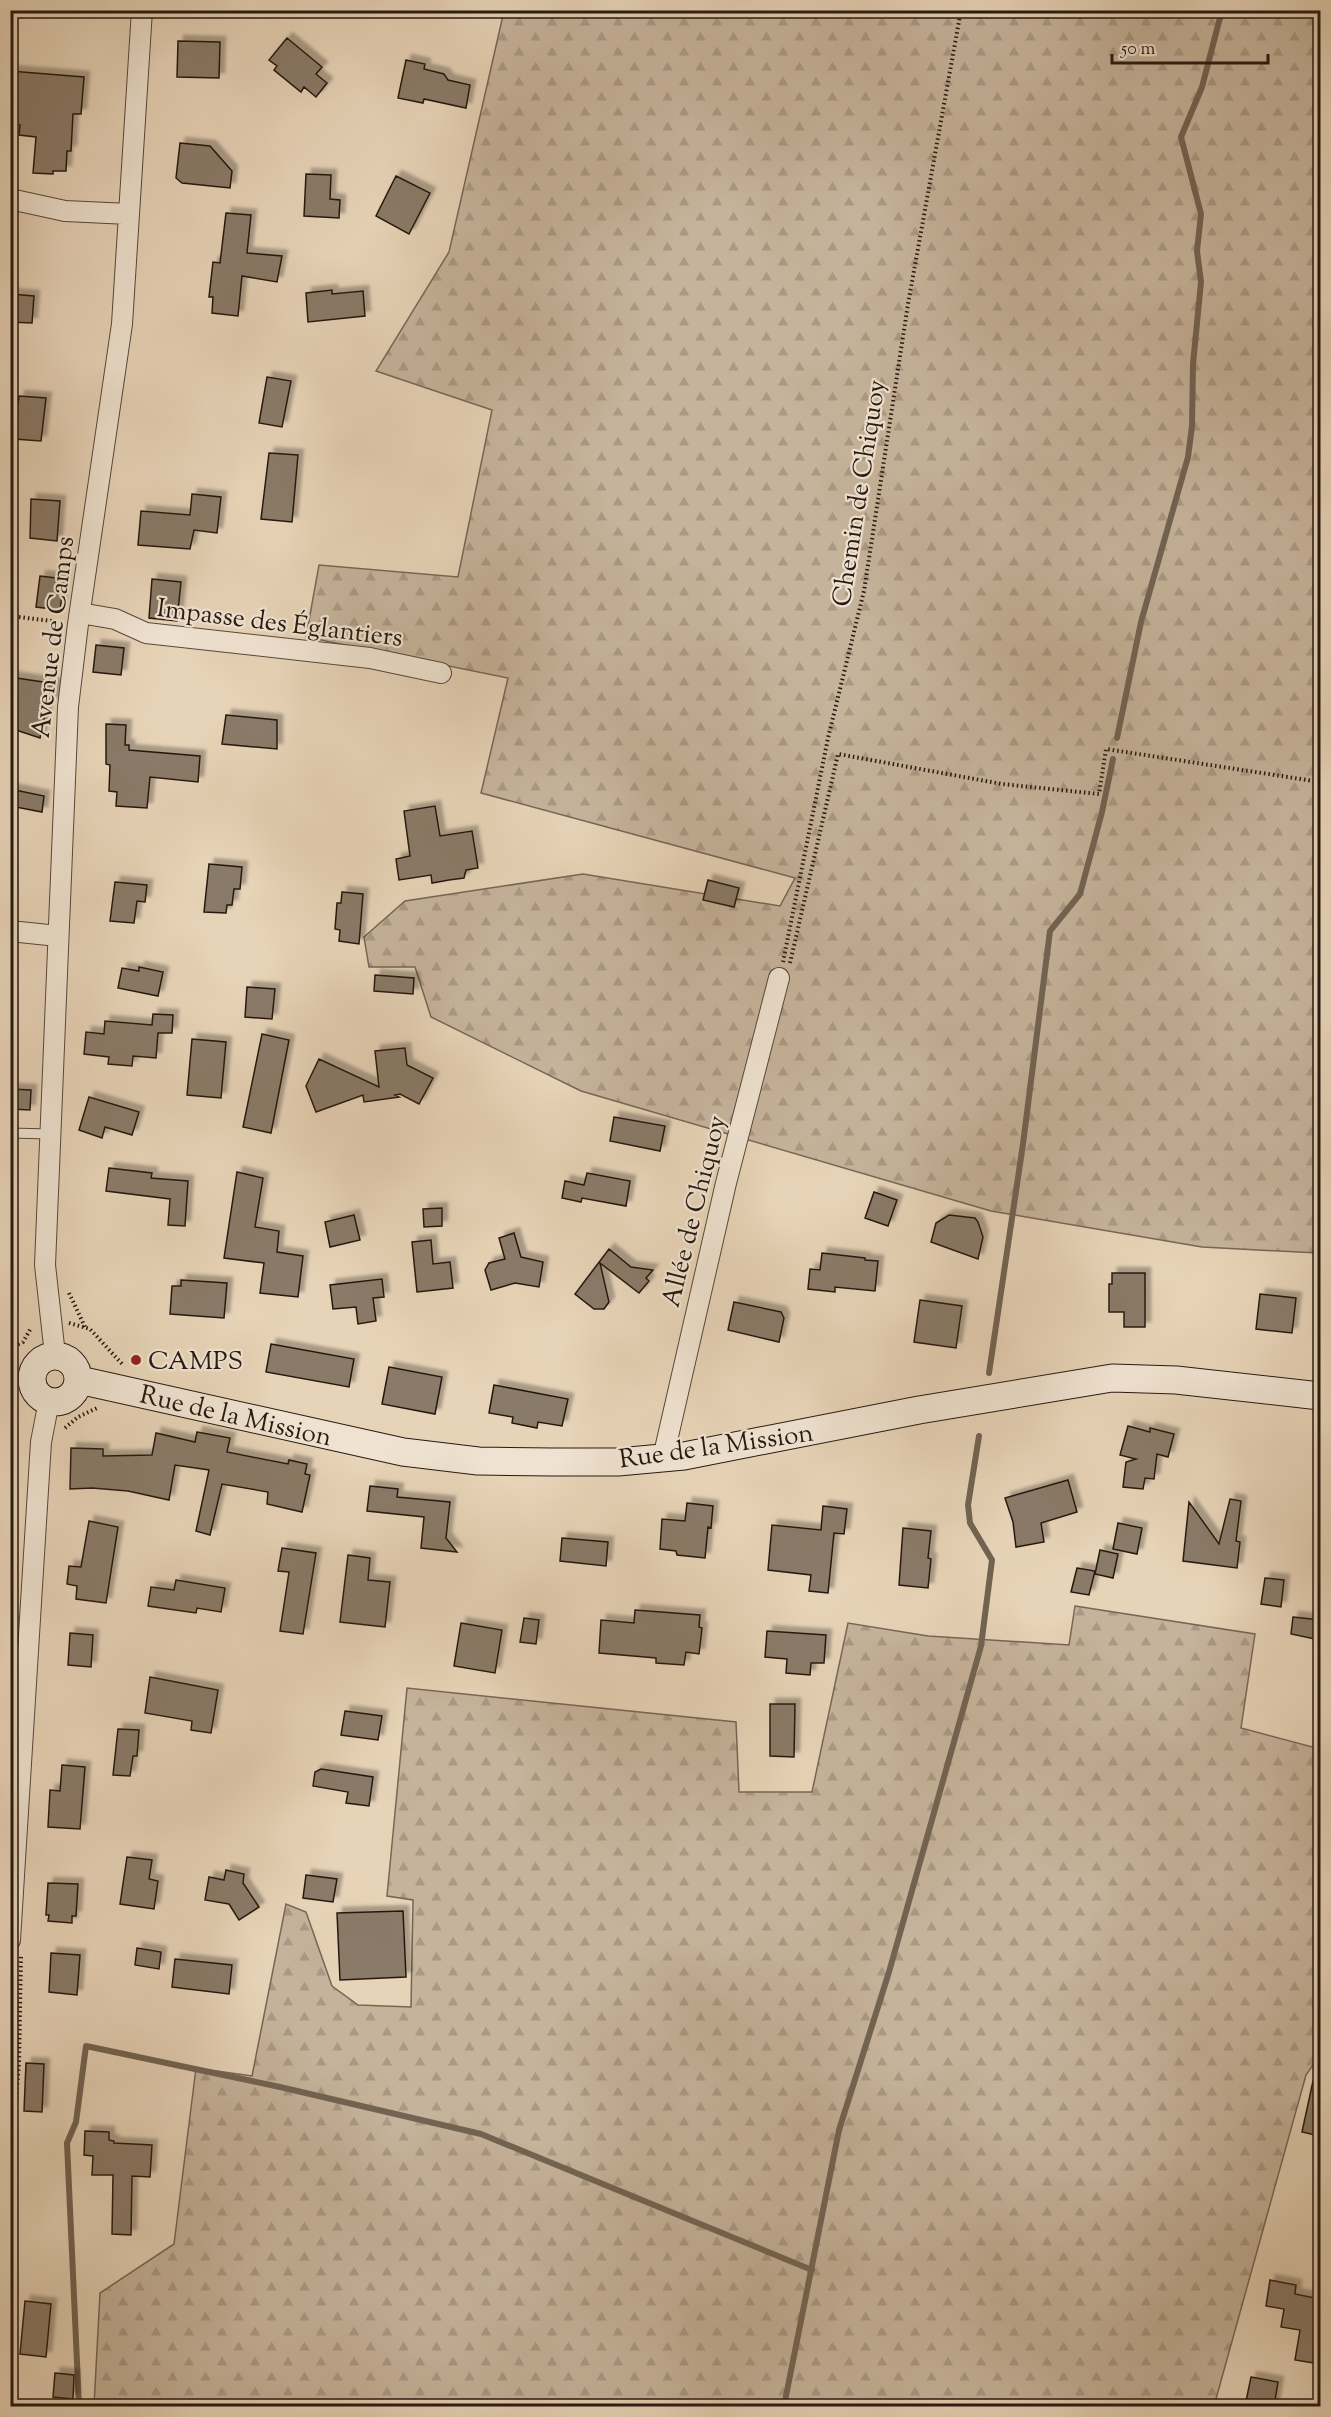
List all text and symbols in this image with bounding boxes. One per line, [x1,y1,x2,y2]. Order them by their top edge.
scale bar [1112,27,1268,65]
text: 50 m [1120,37,1156,63]
street label: Chemin de Chiquoy [824,377,897,609]
street label: Avenue de Camps [24,534,85,740]
street label: Impasse des Églantiers [155,591,405,658]
street label: Allée de Chiquoy [654,1112,737,1311]
place label: CAMPS [148,1344,243,1381]
marker: CAMPS [129,1353,143,1367]
street label: Rue de la Mission [136,1377,335,1458]
street label: Rue de la Mission [617,1416,816,1479]

